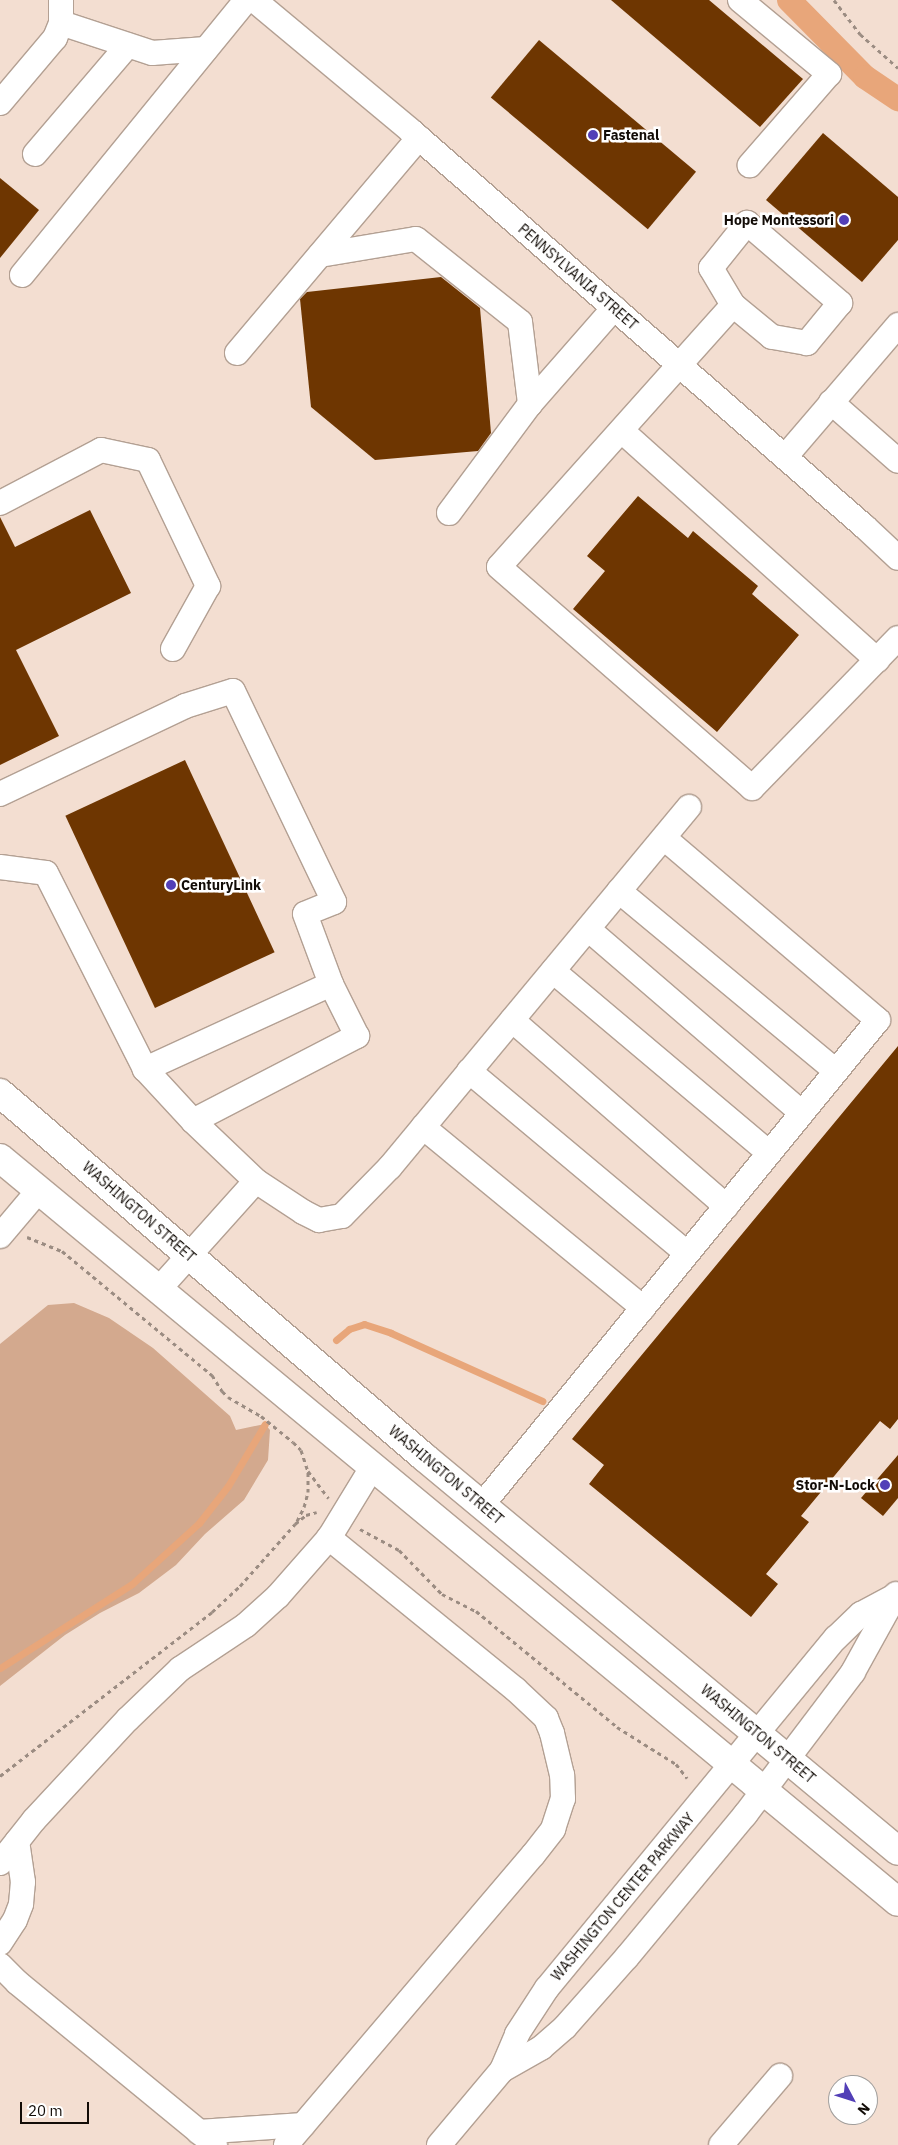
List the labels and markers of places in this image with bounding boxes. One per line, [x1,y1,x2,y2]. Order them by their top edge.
place label: Fastenal [603,127,659,143]
marker: Fastenal [587,129,599,141]
place label: Hope Montessori [724,212,834,228]
marker: Hope Montessori [838,214,850,226]
place label: CenturyLink [181,877,261,893]
marker: CenturyLink [165,879,177,891]
place label: Stor-N-Lock [796,1477,875,1493]
marker: Stor-N-Lock [879,1479,891,1491]

